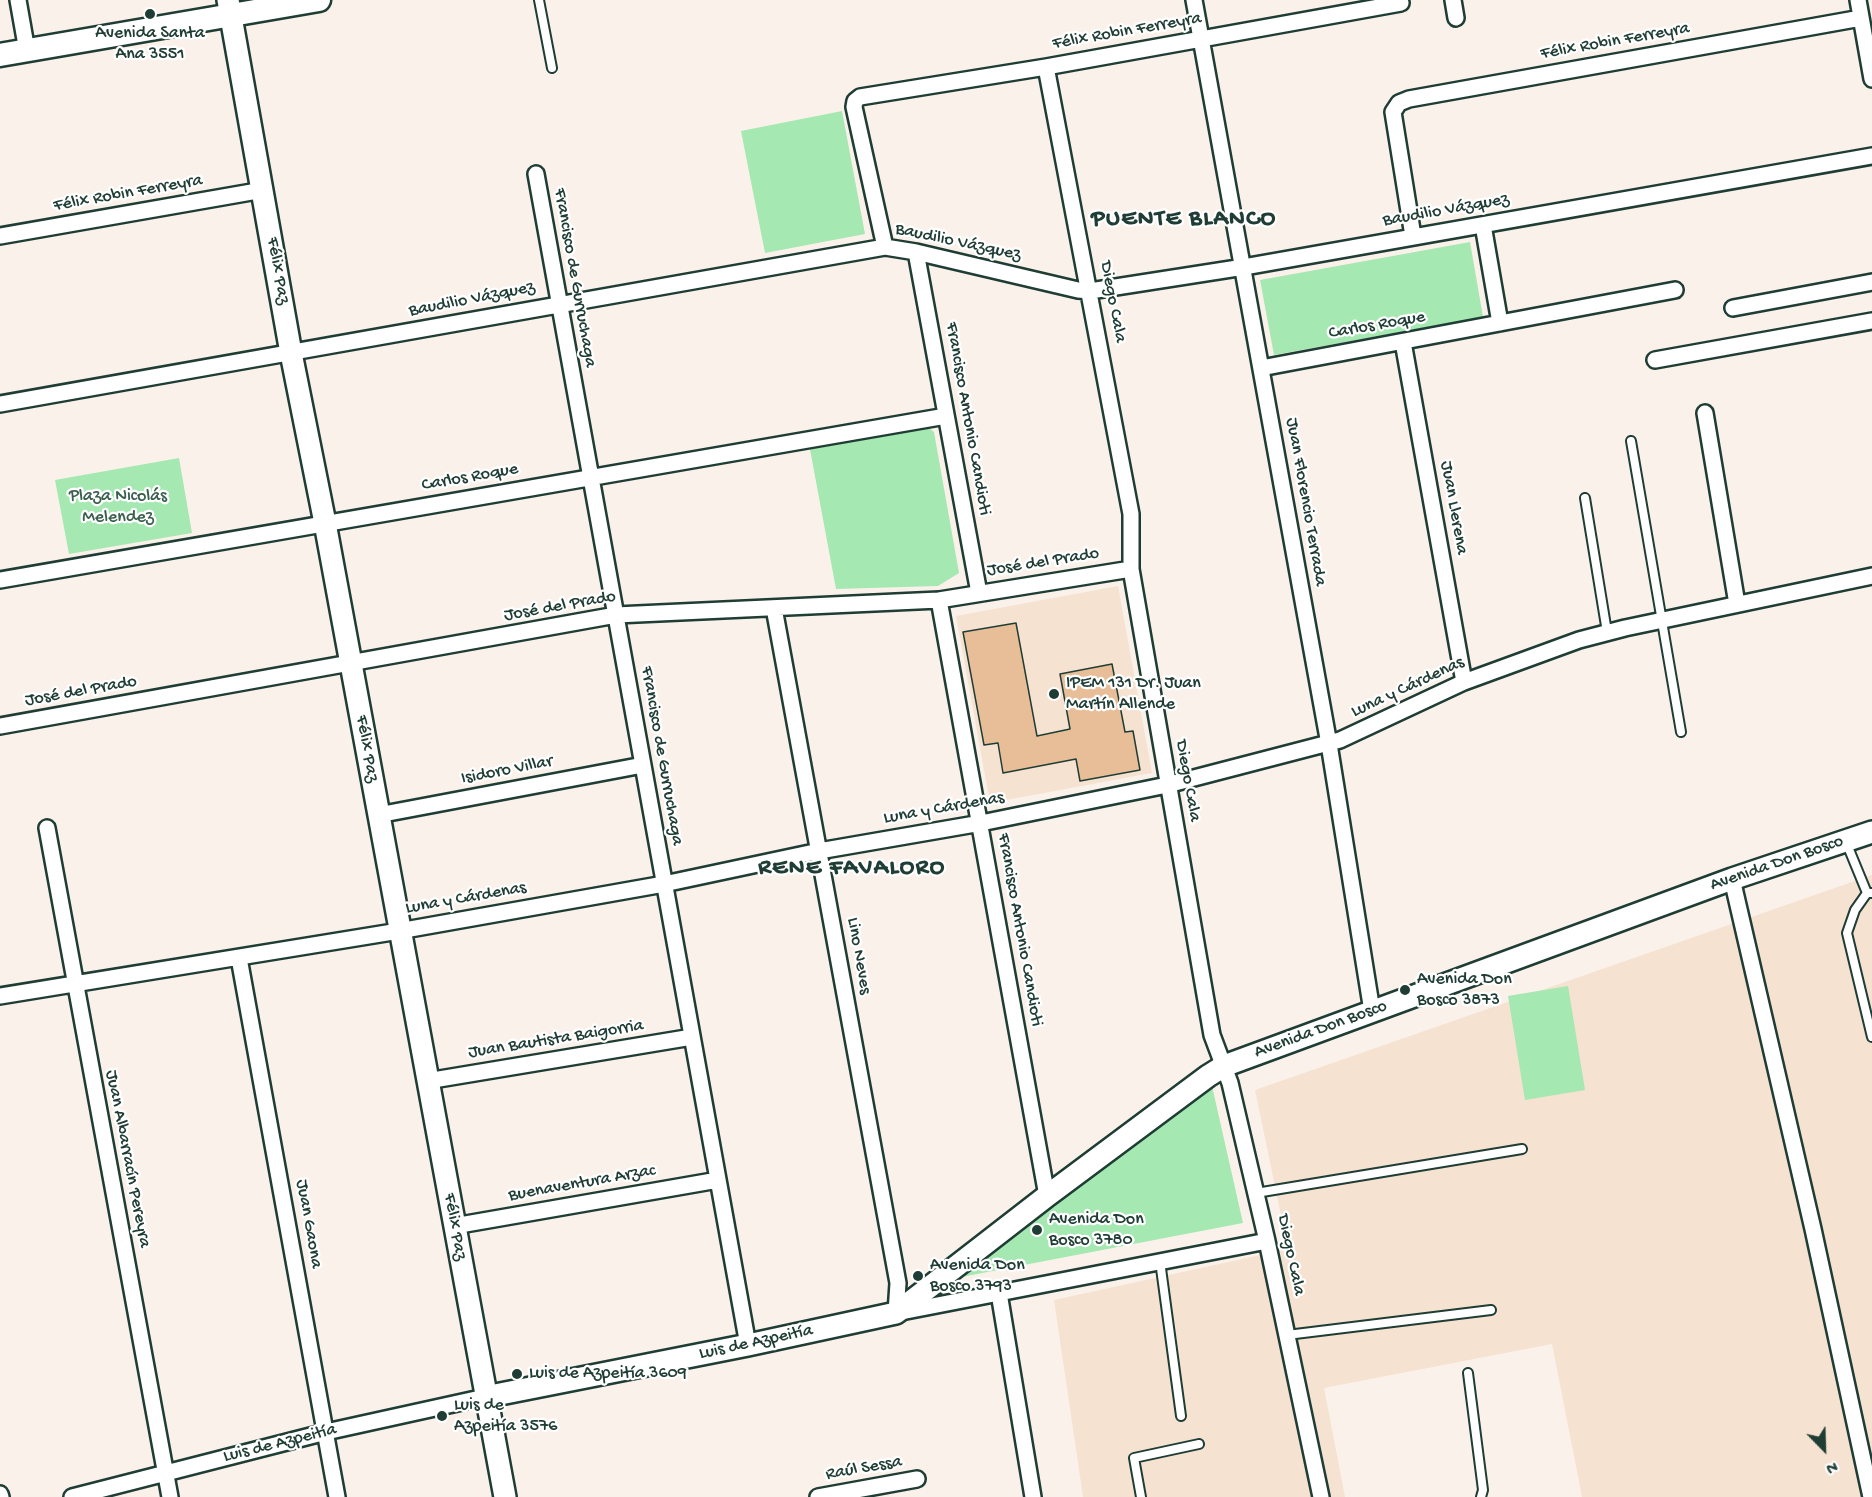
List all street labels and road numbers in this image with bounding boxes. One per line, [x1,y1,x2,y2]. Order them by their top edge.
street label: Félix Robin Ferreyra [1051,8,1203,56]
street label: Félix Robin Ferreyra [1539,18,1691,66]
street label: Félix Robin Ferreyra [52,170,204,218]
street label: Francisco de Gurruchaga [548,187,600,369]
street label: Baudilio Vázquez [1381,189,1511,233]
street label: Baudilio Vázquez [893,219,1023,267]
street label: Félix Paz [260,236,294,306]
street label: Diego Cala [1094,259,1130,345]
street label: Baudilio Vázquez [407,277,537,323]
street label: Carlos Roque [1327,307,1427,345]
street label: Francisco Antonio Candioti [939,321,995,517]
street label: Juan Florencio Terrada [1280,416,1330,588]
street label: Carlos Roque [420,459,520,497]
street label: Juan Llerena [1434,459,1472,557]
street label: José del Prado [985,543,1101,583]
street label: José del Prado [502,587,618,627]
street label: Luna y Cárdenas [1348,652,1468,724]
street label: Francisco de Gurruchaga [635,665,687,847]
street label: José del Prado [23,672,139,712]
street label: Félix Paz [349,714,383,784]
street label: Diego Cala [1169,739,1205,823]
street label: Isidoro Villar [459,752,555,790]
street label: Luna y Cárdenas [882,788,1006,830]
street label: Avenida Don Bosco [1707,831,1847,897]
street label: Francisco Antonio Candioti [991,832,1047,1028]
street label: Luna y Cárdenas [404,878,528,920]
street label: Lino Neves [841,916,875,996]
street label: Avenida Don Bosco [1252,996,1390,1064]
street label: Juan Bautista Baigorria [467,1015,645,1065]
street label: Juan Albarracín Pereyra [99,1068,155,1250]
street label: Buenaventura Arzac [507,1160,657,1208]
street label: Juan Gaona [290,1178,326,1270]
street label: Félix Paz [437,1192,471,1262]
street label: Diego Cala [1271,1212,1309,1298]
street label: Luis de Azpeitía [697,1320,815,1366]
street label: Luis de Azpeitía [221,1420,339,1468]
street label: Raúl Sessa [824,1452,904,1486]

